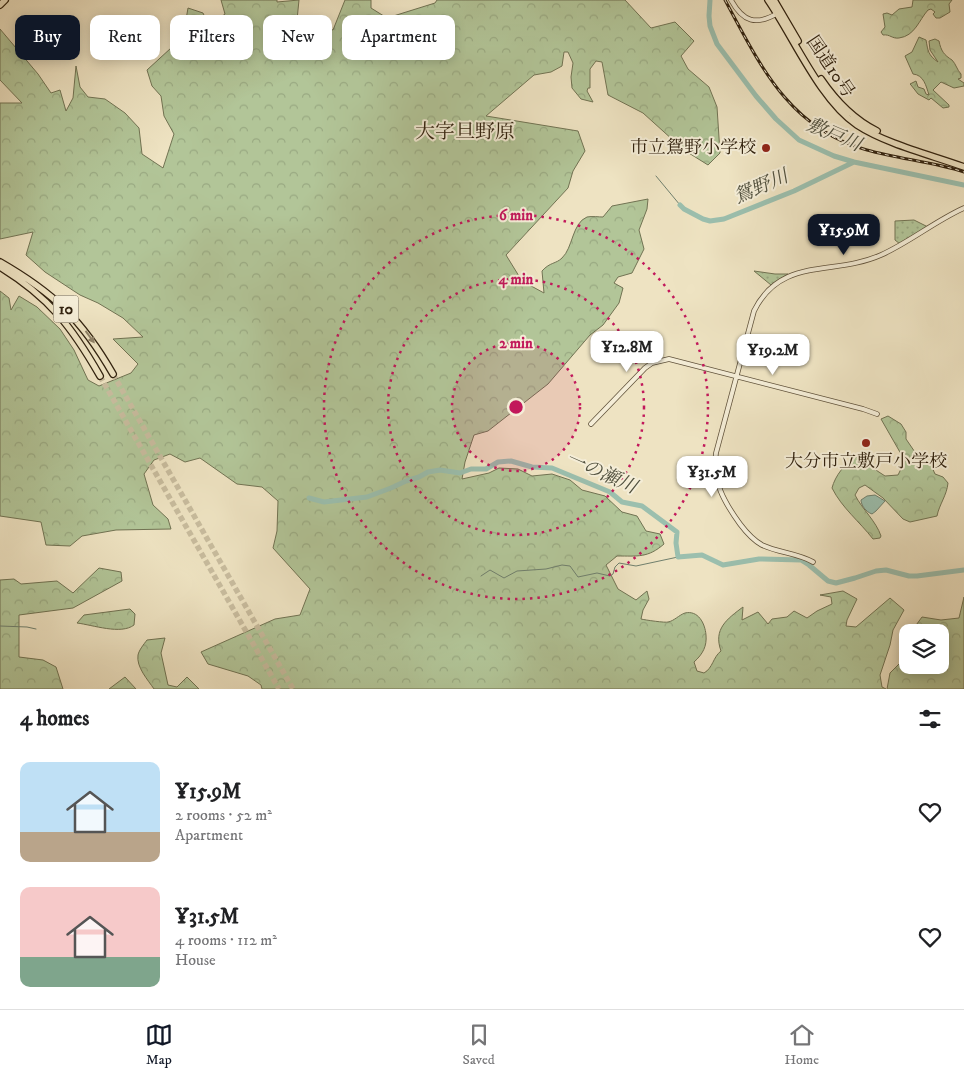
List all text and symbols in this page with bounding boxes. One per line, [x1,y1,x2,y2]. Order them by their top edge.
chip: Buy [15,15,80,60]
chip: Rent [90,15,160,60]
chip: Filters [170,15,253,60]
chip: New [263,15,332,60]
chip: Apartment [342,15,455,60]
street label: 国道10号 [801,32,859,102]
water label: 敷戸川 [803,113,867,158]
district label: 大字旦野原 [415,120,515,145]
place label: 市立鴛野小学校 [630,137,756,159]
marker: 市立鴛野小学校 [760,142,772,154]
water label: 鴛野川 [730,164,794,209]
text: 6 min [499,206,533,225]
pin: ¥15.9M [803,214,885,256]
text: ¥15.9M [819,220,869,240]
text: 4 min [498,270,534,289]
road number: 10 [54,296,78,322]
one-way arrow [85,330,95,344]
pin: ¥12.8M [586,330,668,373]
text: 2 min [499,334,533,353]
pin: ¥19.2M [732,334,814,376]
text: ¥12.8M [601,337,653,357]
text: ¥19.2M [748,340,798,360]
centre of rings [507,398,525,416]
marker: 大分市立敷戸小学校 [860,437,872,449]
water label: 一の瀬川 [562,447,642,500]
place label: 大分市立敷戸小学校 [785,451,947,473]
pin: ¥31.5M [671,456,753,498]
text: ¥31.5M [688,462,736,482]
map controls [899,624,949,674]
button: layers [899,624,949,674]
icon: filters [916,705,944,733]
text: 4 homes [20,706,89,732]
text: ¥15.9M [175,779,241,805]
icon: home [60,782,120,842]
icon: heart [916,798,944,826]
text: 2 rooms · 52 m² [175,805,272,825]
text: Apartment [175,825,243,845]
text: ¥31.5M [175,904,239,930]
icon: home [60,907,120,967]
icon: heart [916,923,944,951]
text: 4 rooms · 112 m² [175,930,277,950]
text: House [175,950,216,970]
tab: Map [145,1021,173,1069]
tab: Saved [463,1021,495,1069]
tab: Home [784,1021,819,1069]

